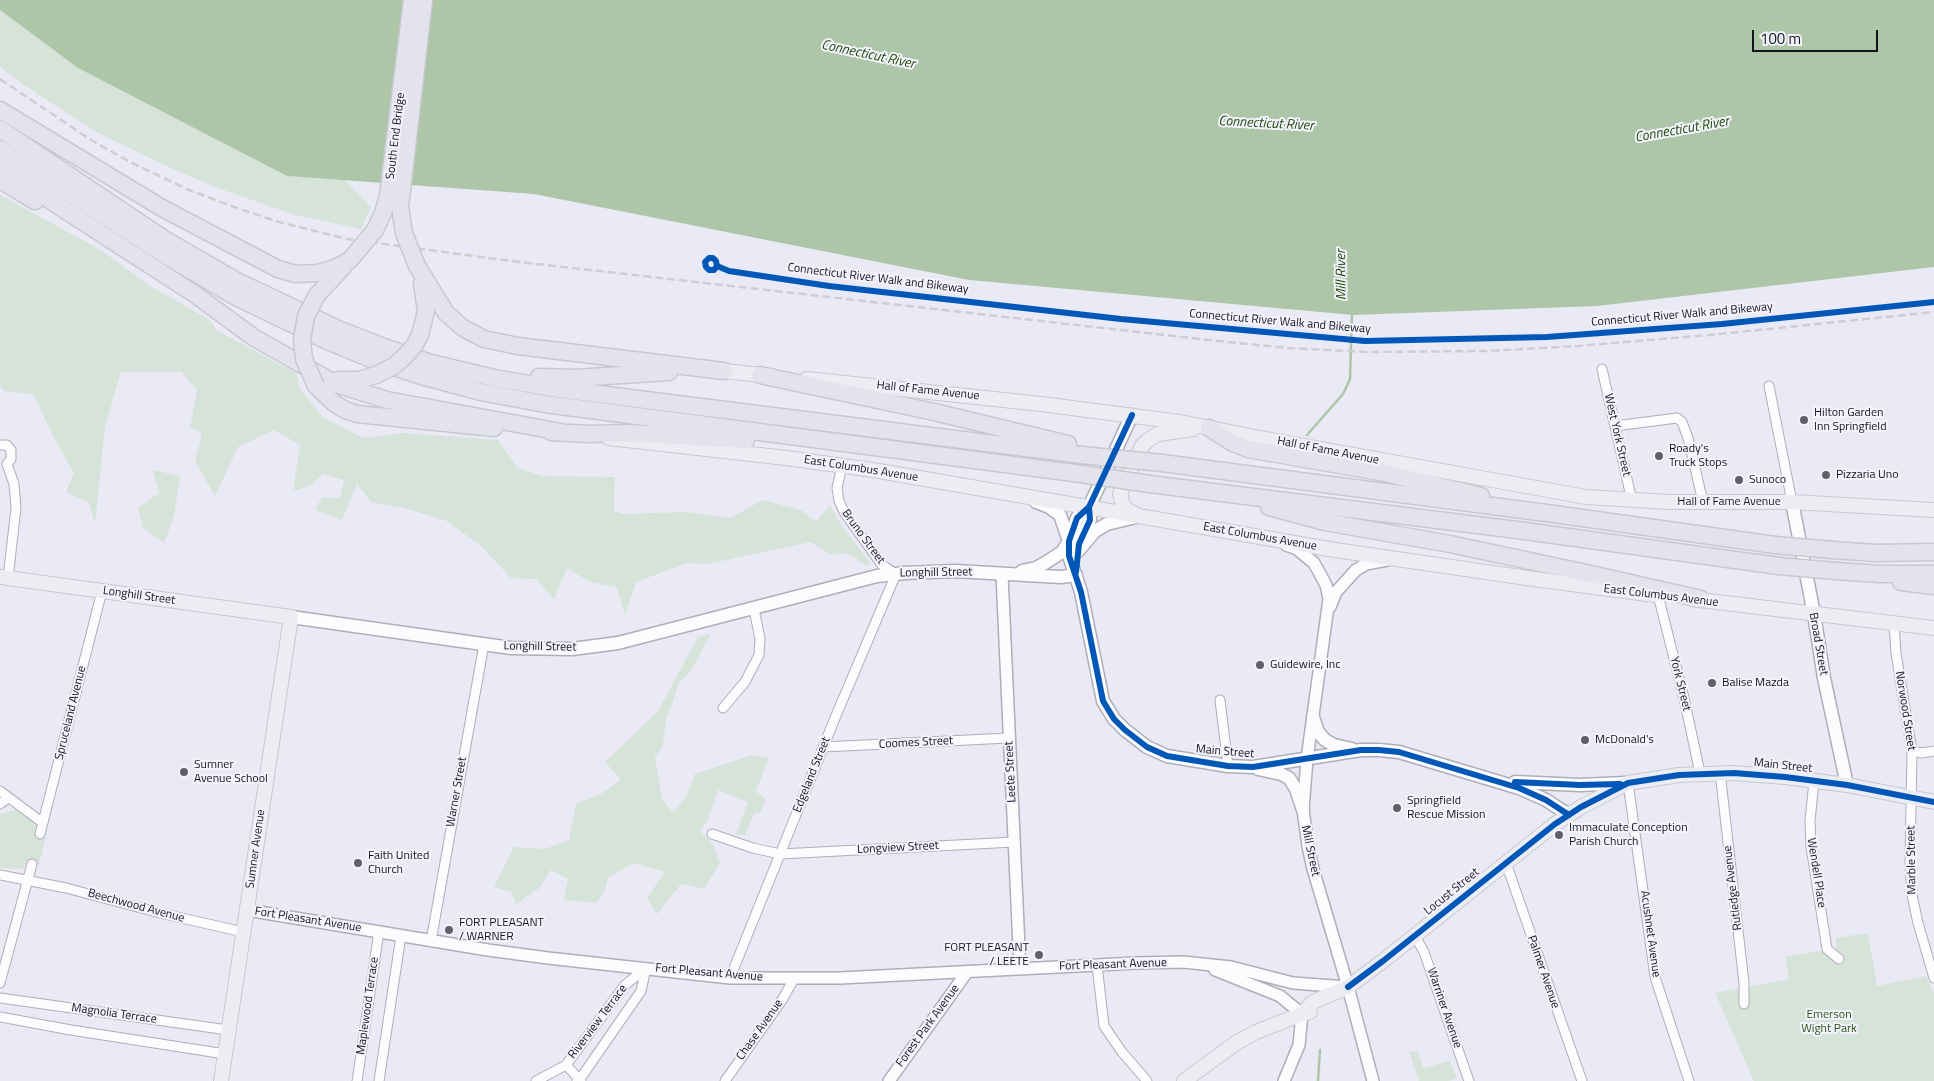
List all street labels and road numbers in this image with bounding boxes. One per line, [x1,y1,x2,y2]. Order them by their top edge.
street label: South End Bridge [384,92,408,180]
street label: Connecticut River Walk and Bikeway [787,261,969,297]
street label: Connecticut River Walk and Bikeway [1591,300,1773,330]
street label: Connecticut River Walk and Bikeway [1189,307,1371,337]
street label: Hall of Fame Avenue [876,378,980,404]
street label: West York Street [1601,392,1633,478]
street label: Hall of Fame Avenue [1276,434,1380,468]
street label: East Columbus Avenue [803,453,919,485]
street label: Hall of Fame Avenue [1677,495,1781,509]
street label: Bruno Street [838,507,888,567]
street label: East Columbus Avenue [1202,520,1318,554]
street label: Longhill Street [899,565,973,581]
street label: East Columbus Avenue [1603,582,1719,610]
street label: Longhill Street [102,584,176,608]
street label: Broad Street [1805,611,1831,677]
street label: Longhill Street [503,639,577,655]
street label: York Street [1666,655,1694,713]
street label: Spruceland Avenue [52,665,90,761]
street label: Norwood Street [1892,670,1918,752]
street label: Coomes Street [879,734,953,752]
street label: Edgeland Street [790,735,834,815]
street label: Leete Street [1002,741,1020,803]
street label: Main Street [1195,742,1255,762]
street label: Warner Street [444,756,470,828]
street label: Main Street [1753,756,1813,776]
street label: Sumner Avenue [243,809,269,889]
street label: Mill Street [1298,824,1322,878]
street label: Marble Street [1904,825,1920,895]
street label: Wendell Place [1803,837,1829,909]
street label: Longview Street [857,839,939,857]
street label: Rutledge Avenue [1721,845,1745,931]
street label: Locust Street [1421,865,1483,919]
street label: Beechwood Avenue [86,886,186,926]
street label: Acushnet Avenue [1637,890,1663,978]
street label: Fort Pleasant Avenue [254,904,362,936]
street label: Palmer Avenue [1524,934,1562,1010]
street label: Maplewood Terrace [354,956,382,1056]
street label: Fort Pleasant Avenue [1059,956,1167,974]
street label: Fort Pleasant Avenue [655,961,763,985]
street label: Warriner Avenue [1423,966,1465,1050]
street label: Riverview Terrace [566,982,630,1062]
street label: Forest Park Avenue [893,982,963,1070]
street label: Chase Avenue [734,997,786,1063]
street label: Magnolia Terrace [70,1001,158,1027]

